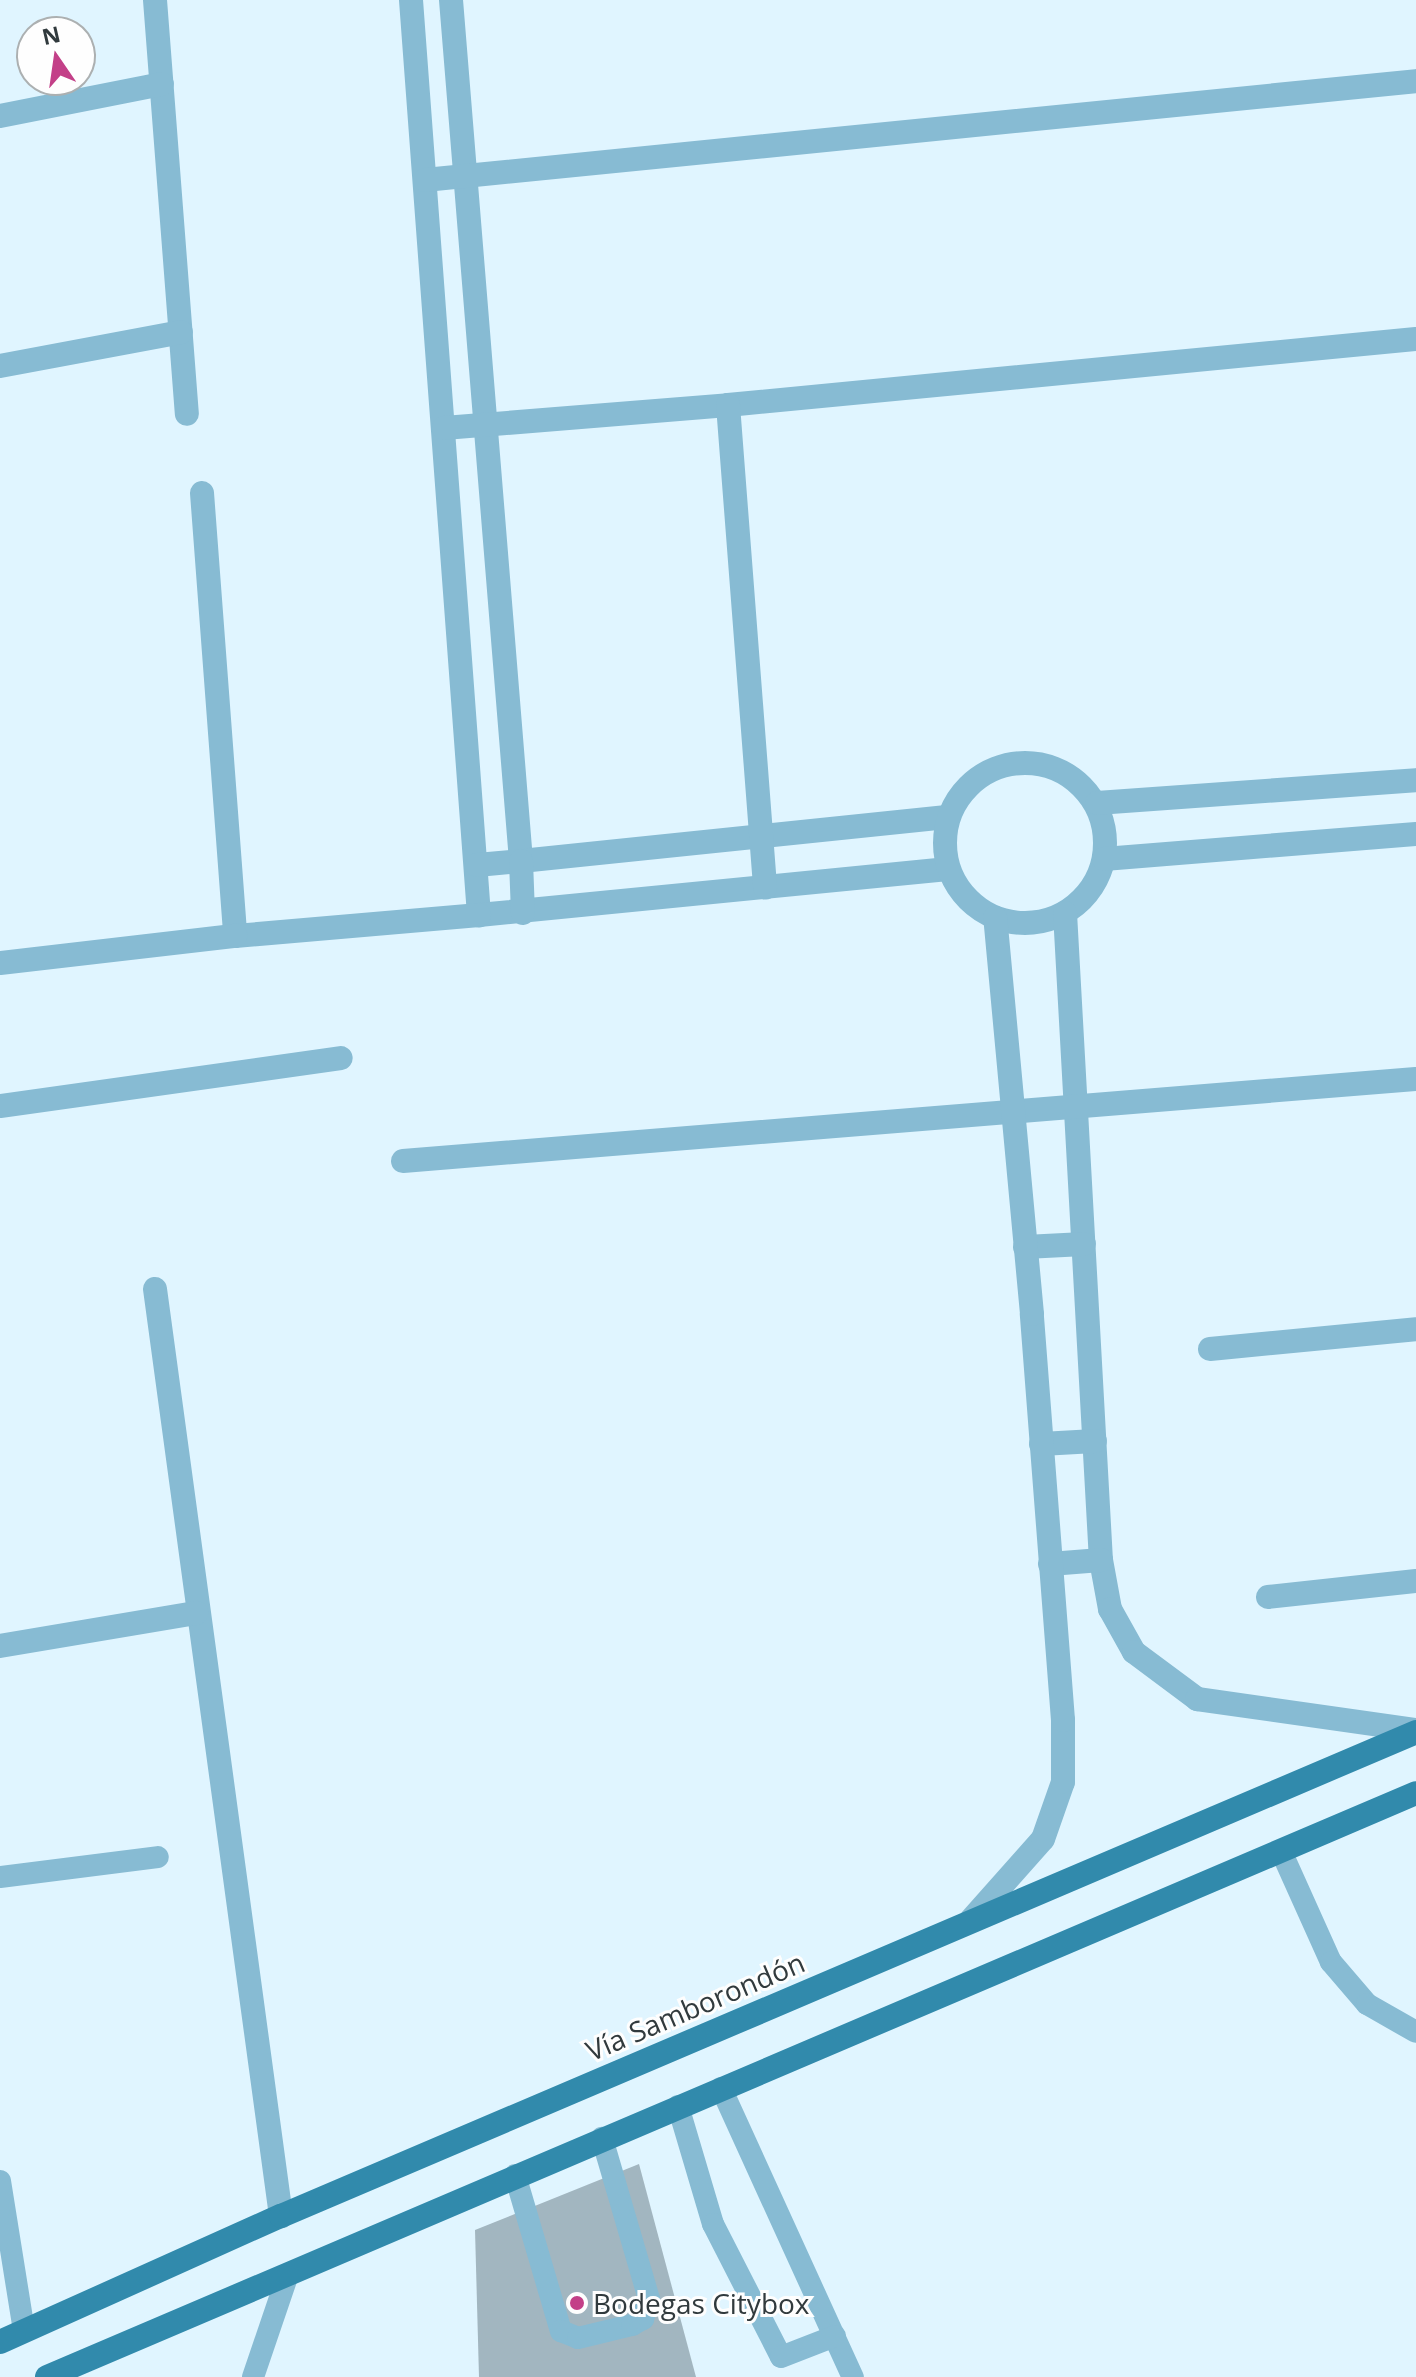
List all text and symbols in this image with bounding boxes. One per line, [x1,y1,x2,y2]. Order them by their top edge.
north arrow [16,16,96,96]
text: N [39,18,63,51]
street label: Vía Samborondón [581,1945,809,2067]
place label: Bodegas Citybox [593,2286,810,2320]
marker: Bodegas Citybox [568,2294,586,2312]

